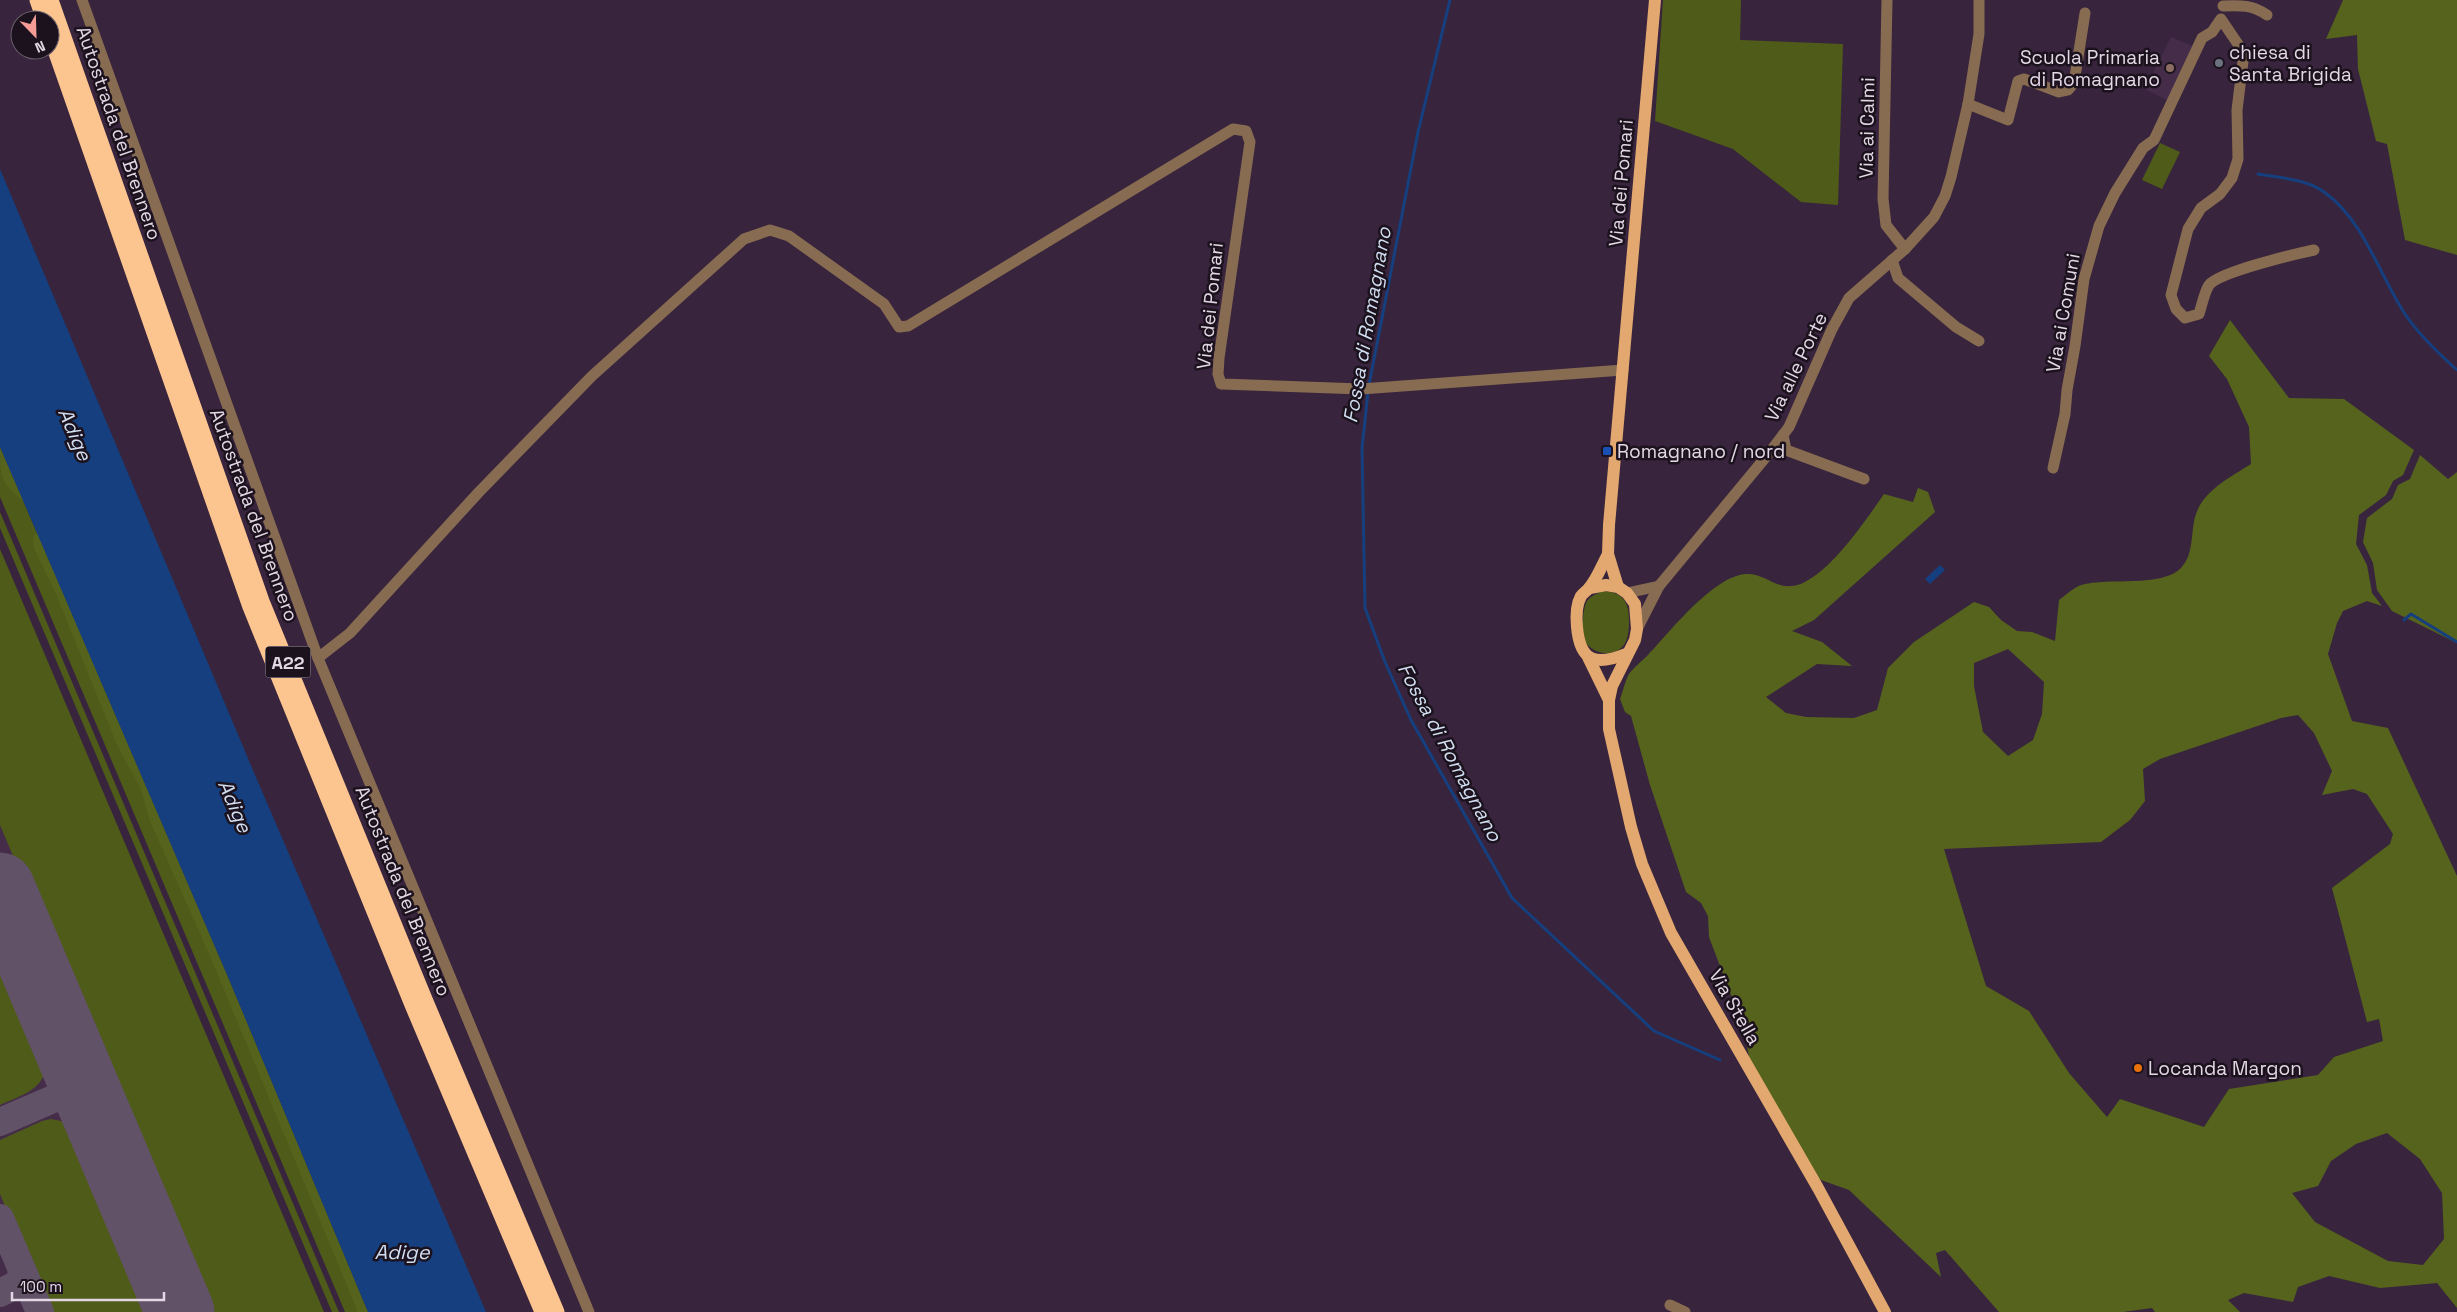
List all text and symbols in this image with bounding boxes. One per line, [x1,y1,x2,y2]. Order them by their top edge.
north arrow [10,10,60,60]
street label: Autostrada del Brennero [71,23,167,243]
text: N [32,37,48,57]
place label: chiesa di Santa Brigida [2229,40,2352,87]
place label: Scuola Primaria di Romagnano [2020,45,2160,92]
marker: chiesa di Santa Brigida [2213,57,2225,69]
marker: Scuola Primaria di Romagnano [2164,62,2176,74]
street label: Via ai Calmi [1854,77,1880,179]
street label: Via dei Pomari [1603,119,1639,247]
water label: Fossa di Romagnano [1337,225,1397,425]
street label: Via dei Pomari [1191,241,1229,371]
street label: Via ai Comuni [2040,251,2086,375]
street label: Via alle Porte [1759,308,1833,426]
water label: Adige [52,404,98,465]
street label: Autostrada del Brennero [204,405,304,625]
place label: Romagnano / nord [1617,439,1785,464]
marker: Romagnano / nord [1601,445,1613,457]
road number: A22 [266,646,310,678]
water label: Fossa di Romagnano [1392,658,1508,846]
water label: Adige [212,776,258,837]
street label: Autostrada del Brennero [349,782,457,1000]
street label: Via Stella [1703,964,1767,1050]
place label: Locanda Margon [2148,1056,2302,1081]
marker: Locanda Margon [2132,1062,2144,1074]
water label: Adige [374,1239,431,1265]
scale bar [12,1270,165,1302]
text: 100 m [20,1277,62,1296]

